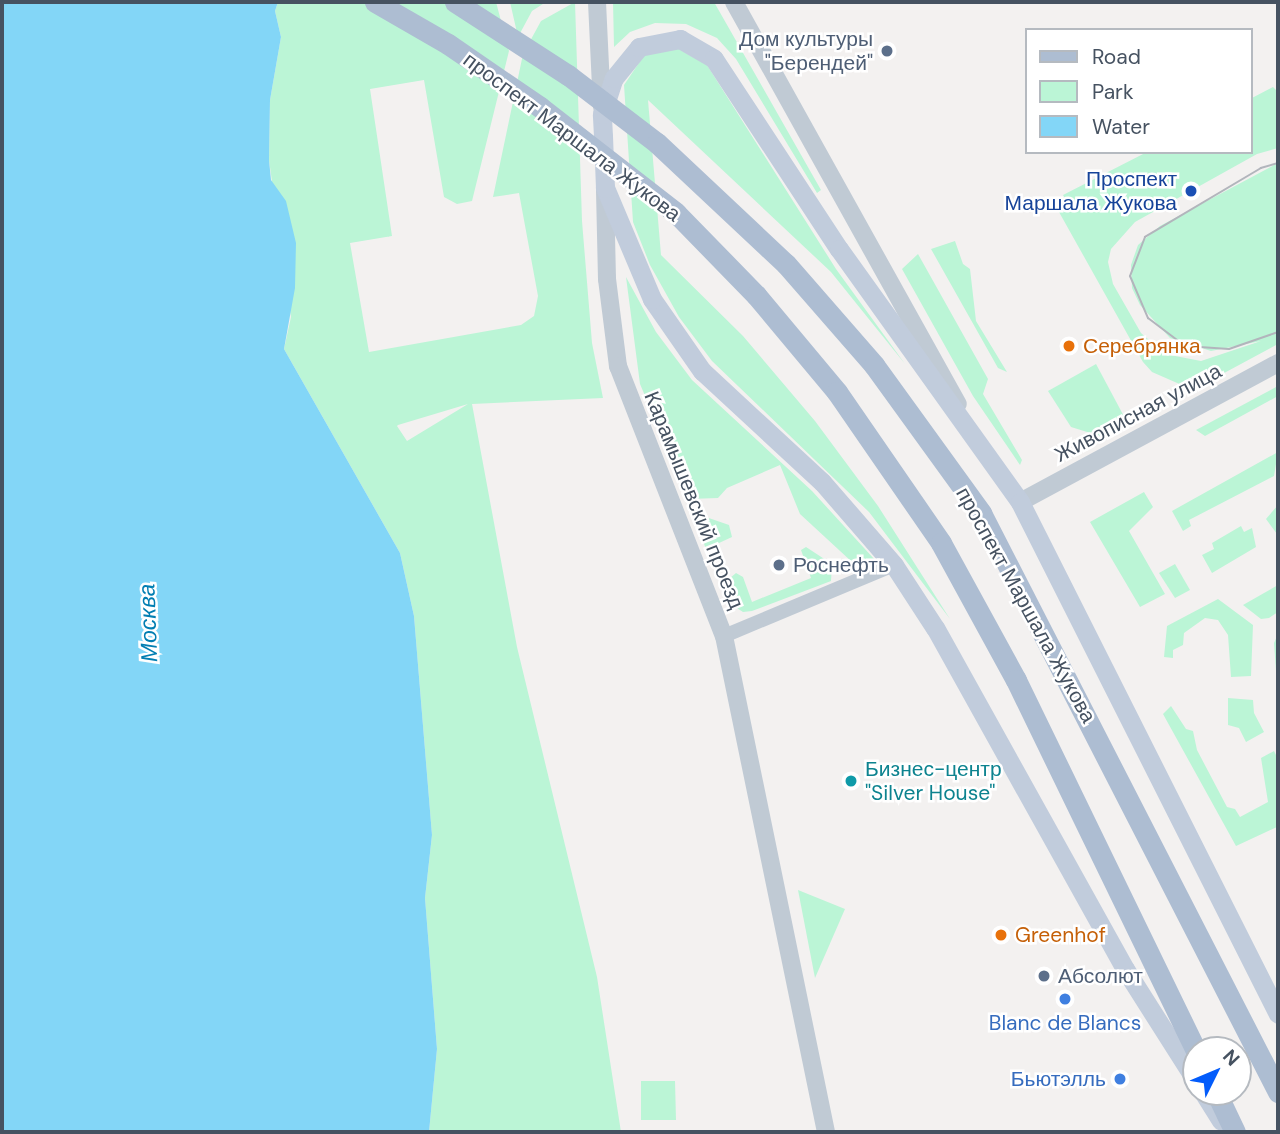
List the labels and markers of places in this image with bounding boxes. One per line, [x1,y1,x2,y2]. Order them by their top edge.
place label: Дом культуры "Берендей" [739,26,873,76]
marker: Дом культуры "Берендей" [879,43,895,59]
place label: Проспект Маршала Жукова [1005,166,1177,216]
marker: Проспект Маршала Жукова [1183,183,1199,199]
place label: Серебрянка [1083,333,1201,359]
marker: Серебрянка [1061,338,1077,354]
place label: Роснефть [793,552,889,578]
marker: Роснефть [771,557,787,573]
place label: Бизнес-центр "Silver House" [865,756,1002,806]
marker: Бизнес-центр "Silver House" [843,773,859,789]
place label: Greenhof [1015,922,1106,948]
marker: Greenhof [993,927,1009,943]
place label: Абсолют [1058,963,1143,989]
marker: Абсолют [1036,968,1052,984]
marker: Blanc de Blancs [1057,991,1073,1007]
place label: Blanc de Blancs [989,1010,1141,1036]
place label: Бьютэлль [1011,1066,1106,1092]
marker: Бьютэлль [1112,1071,1128,1087]

